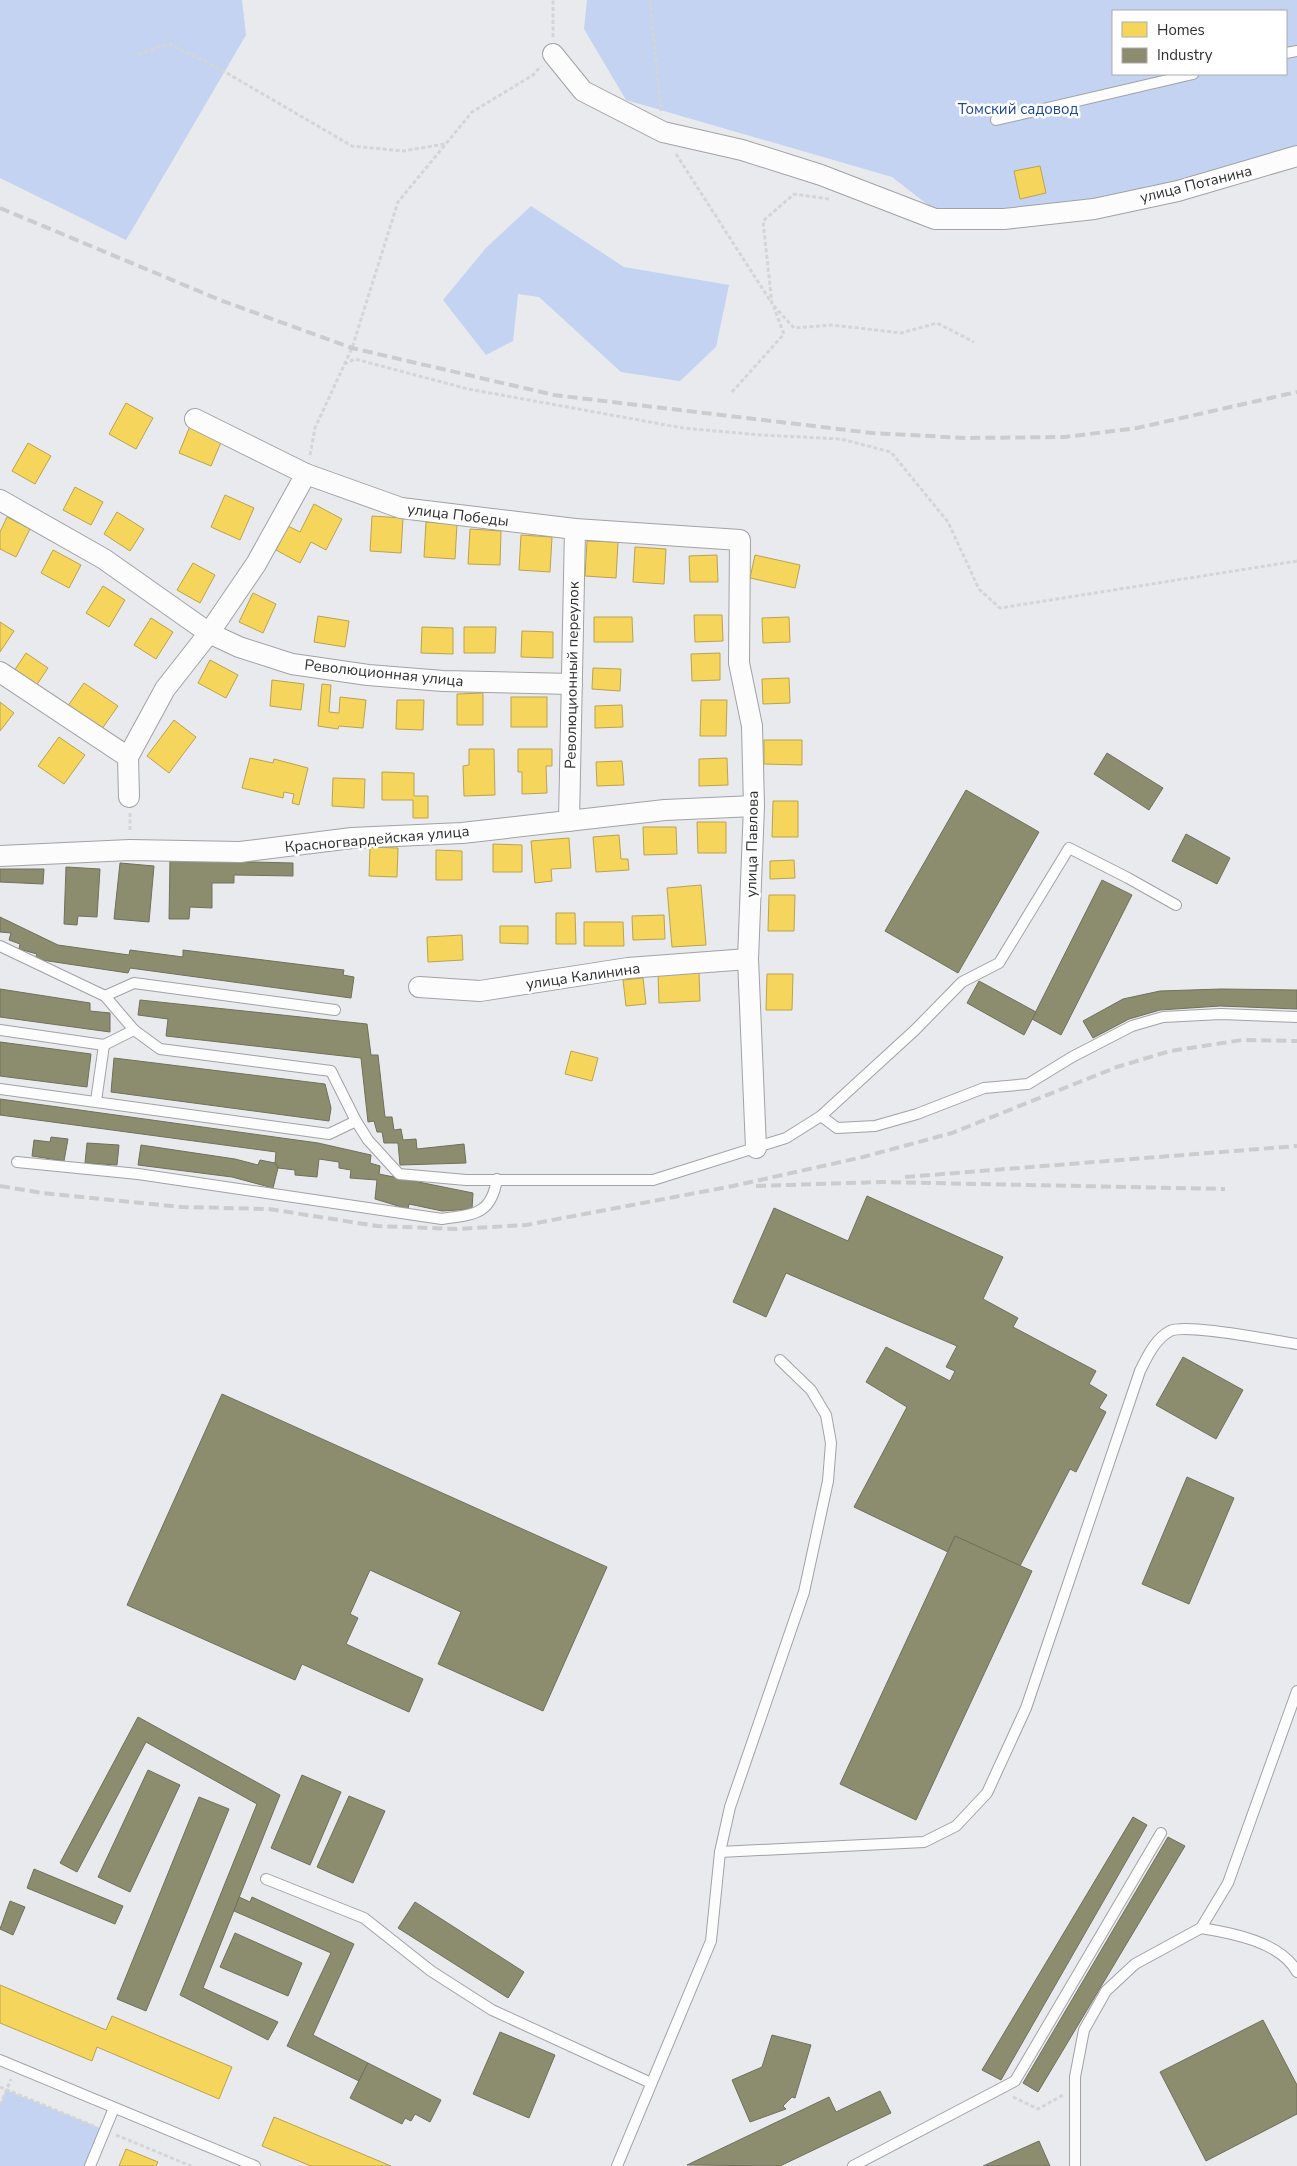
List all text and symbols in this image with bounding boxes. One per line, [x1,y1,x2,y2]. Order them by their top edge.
legend [1112,10,1287,75]
text: Homes [1157,20,1205,40]
text: Industry [1157,45,1213,65]
park label: Томский садовод [958,99,1078,119]
street label: улица Потанина [1138,160,1254,208]
street label: улица Победы [406,499,510,531]
street label: Революционный переулок [560,581,584,769]
street label: Революционная улица [304,655,464,691]
street label: улица Павлова [741,790,763,898]
street label: Красногвардейская улица [284,821,470,857]
street label: улица Калинина [525,958,641,994]

